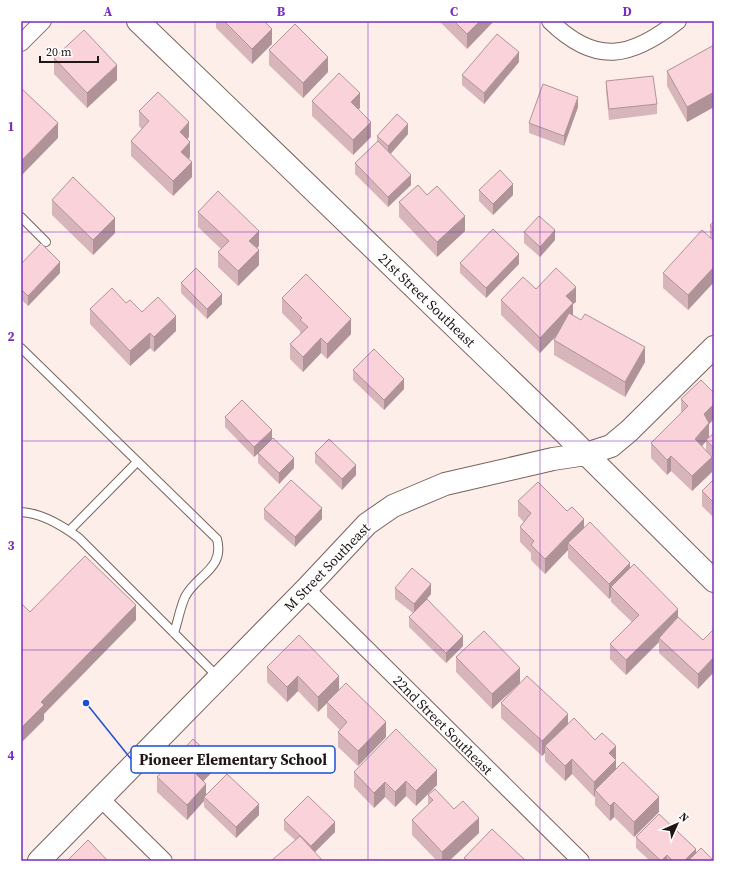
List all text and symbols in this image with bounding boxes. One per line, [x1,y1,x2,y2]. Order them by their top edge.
text: A [104,3,113,20]
text: B [277,3,286,20]
text: C [450,3,458,20]
text: D [622,3,632,20]
scale bar [40,38,98,64]
text: 20 m [46,44,72,60]
text: 1 [7,118,15,135]
street label: 21st Street Southeast [374,248,480,352]
text: 2 [7,328,15,345]
street label: M Street Southeast [280,518,375,616]
text: 3 [7,537,15,554]
street label: 22nd Street Southeast [389,671,498,780]
callout: Pioneer Elementary School [131,746,335,773]
text: 4 [7,747,15,764]
text: Pioneer Elementary School [139,749,327,770]
north arrow [657,804,697,844]
text: N [676,809,692,825]

